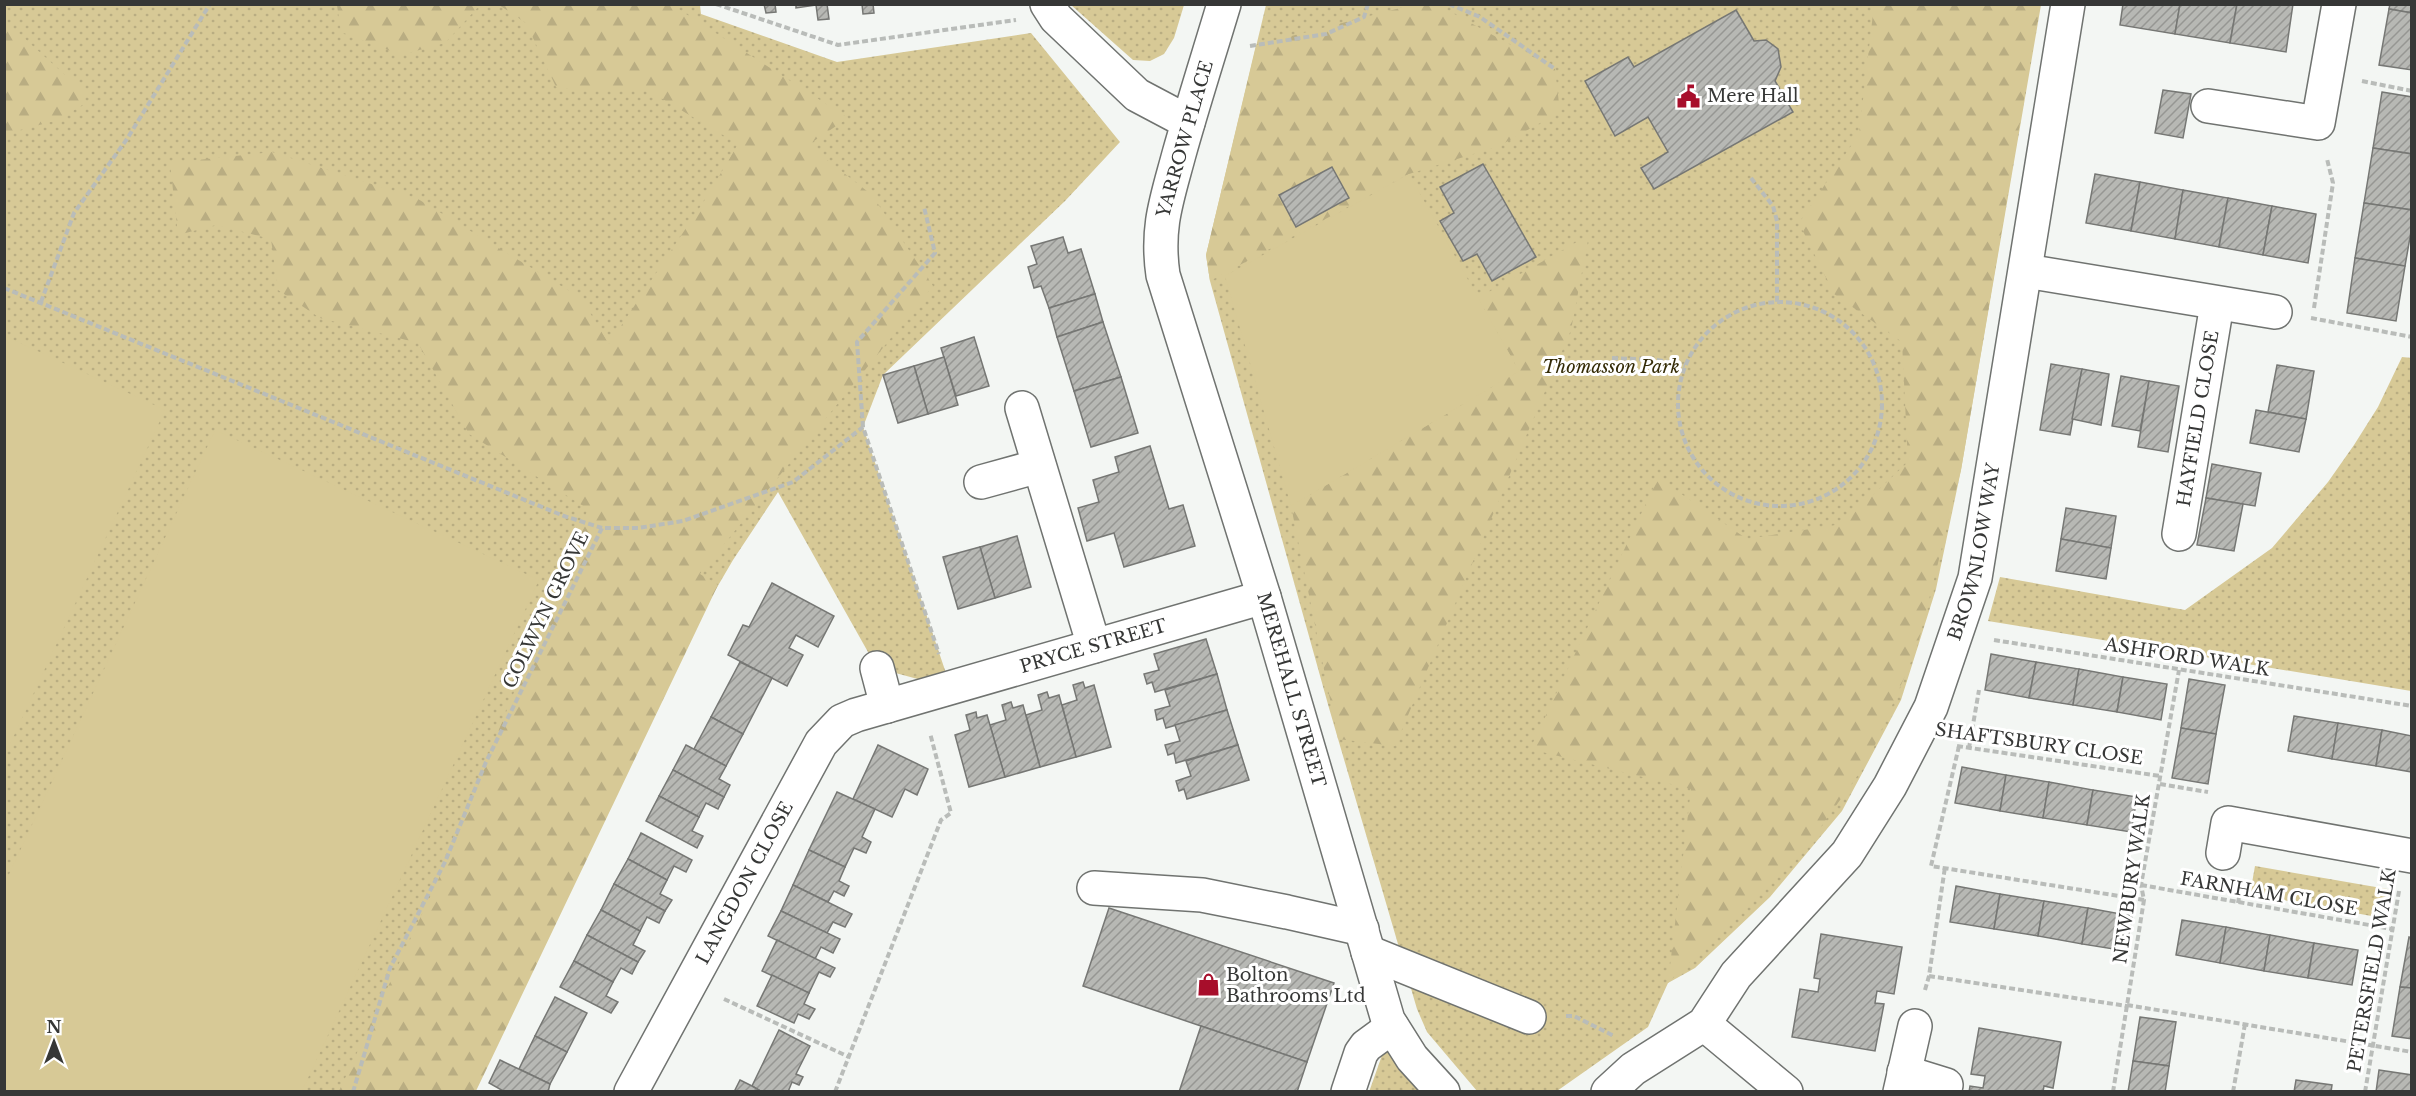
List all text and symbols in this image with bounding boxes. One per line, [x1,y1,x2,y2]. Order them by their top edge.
street label: YARROW PLACE [1152,58,1218,221]
public building icon: Mere Hall [1676,83,1702,109]
place label: Mere Hall [1707,85,1799,107]
street label: HAYFIELD CLOSE [2173,329,2223,508]
park label: Thomasson Park [1542,356,1680,378]
street label: BROWNLOW WAY [1944,461,2005,643]
street label: COLWYN GROVE [498,528,594,692]
street label: MEREHALL STREET [1252,590,1330,790]
street label: PRYCE STREET [1017,615,1170,678]
street label: ASHFORD WALK [2102,633,2272,681]
street label: SHAFTSBURY CLOSE [1934,719,2144,769]
street label: NEWBURY WALK [2109,792,2155,965]
street label: LANGDON CLOSE [692,798,798,968]
street label: PETERSFIELD WALK [2343,867,2401,1074]
street label: FARNHAM CLOSE [2179,868,2359,920]
place label: Bolton Bathrooms Ltd [1226,964,1366,1007]
shop icon: Bolton Bathrooms Ltd [1195,972,1221,998]
north arrow [24,1012,84,1072]
text: N [46,1017,62,1037]

